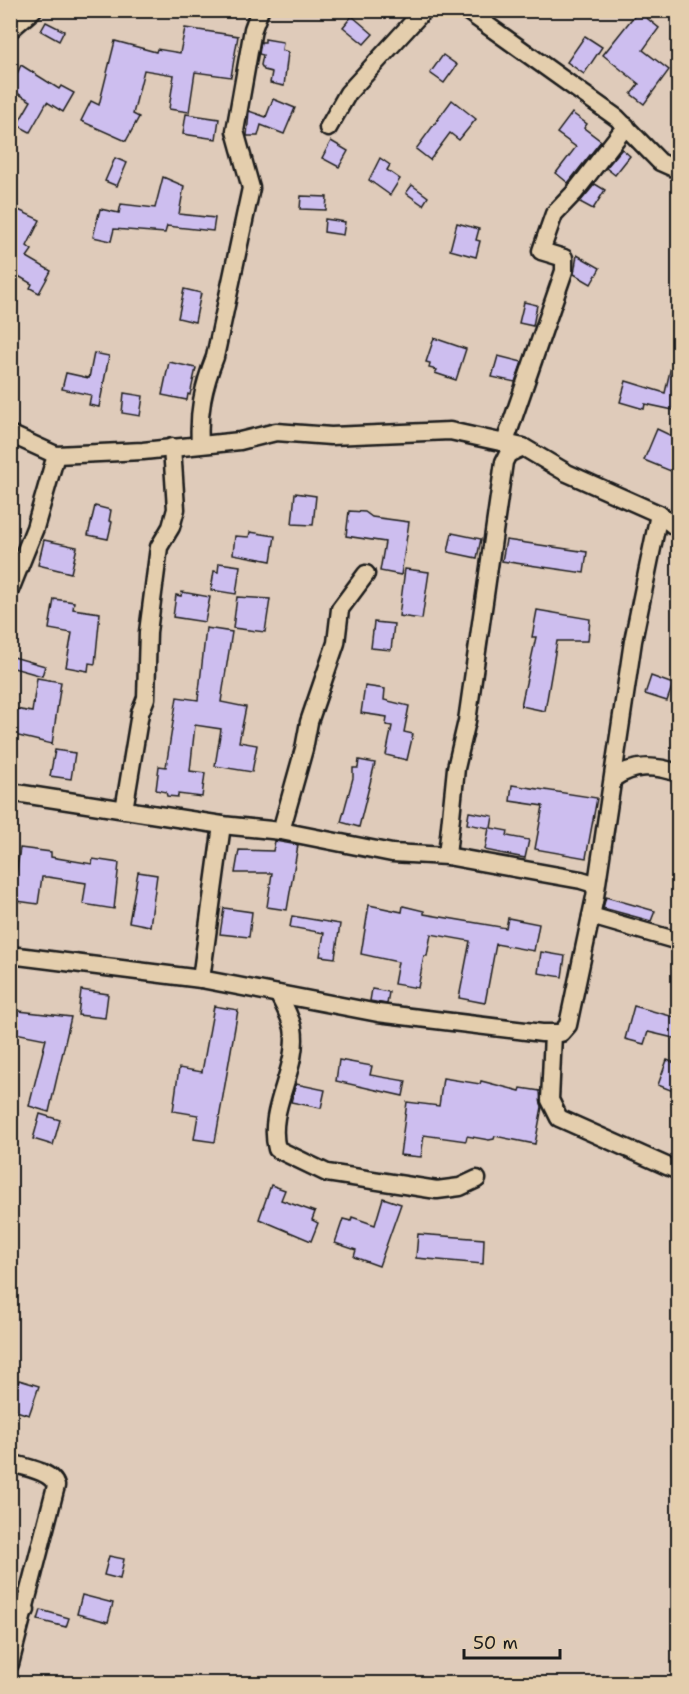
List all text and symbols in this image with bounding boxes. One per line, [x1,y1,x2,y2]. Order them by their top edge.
scale bar [464,1622,560,1660]
text: 50 m [473,1631,518,1655]

